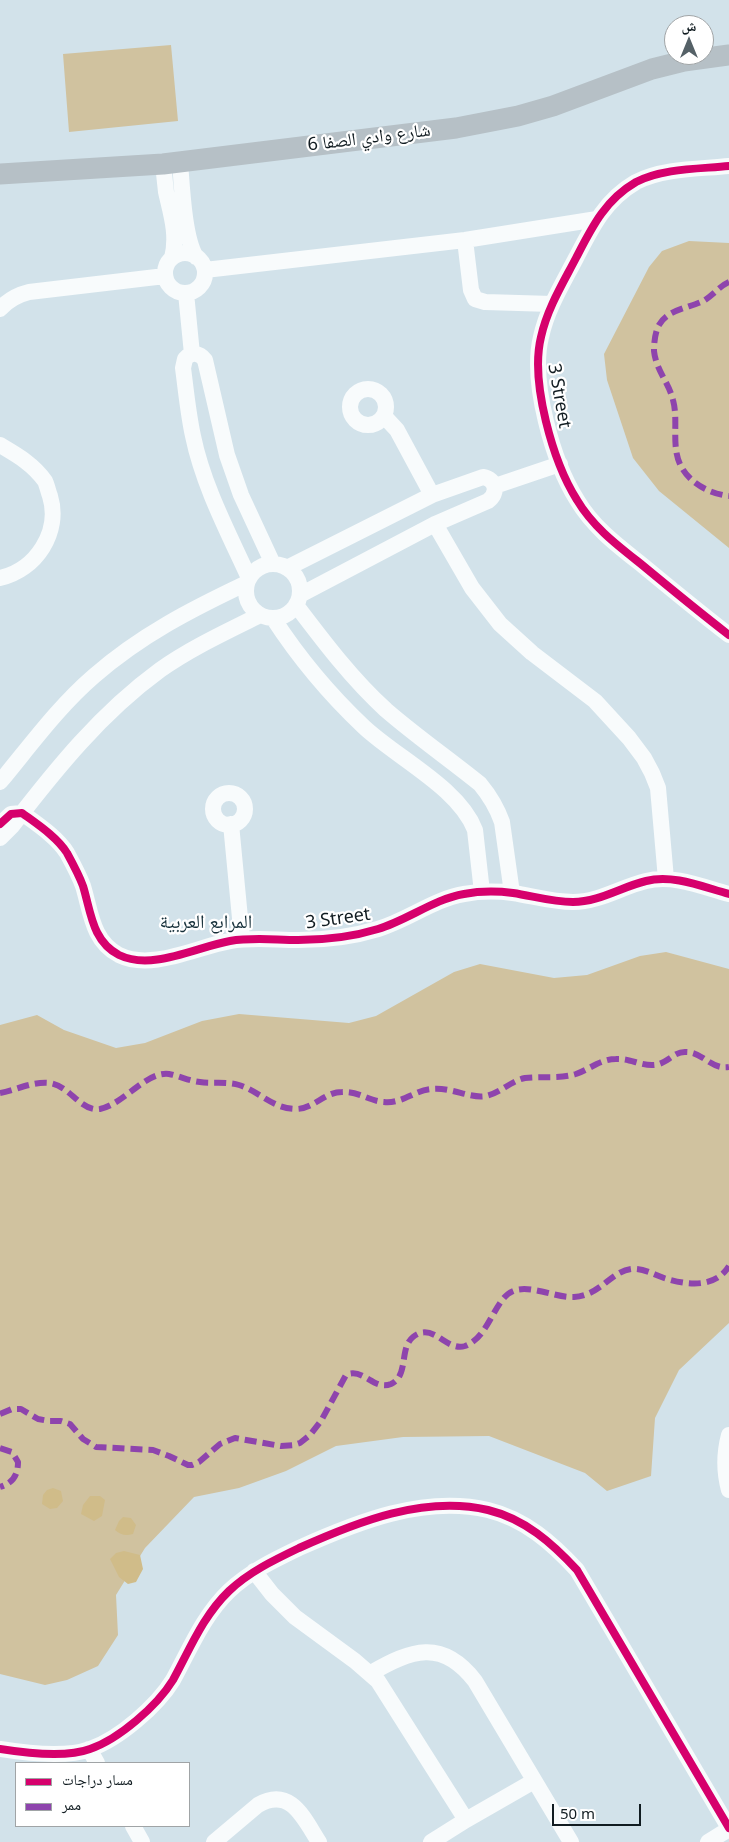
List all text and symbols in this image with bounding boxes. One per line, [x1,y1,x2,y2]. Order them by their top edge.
north arrow [664,15,714,65]
text: ش [682,16,696,35]
street label: شارع وادي الصفا 6 [306,120,432,156]
street label: 3 Street [543,362,575,430]
street label: 3 Street [304,904,372,934]
district label: المرابع العربية [160,912,252,934]
legend [15,1762,190,1827]
text: مسار دراجات [62,1769,133,1789]
text: ممر [62,1794,81,1814]
scale bar [554,1794,643,1826]
text: 50 m [560,1803,595,1823]

